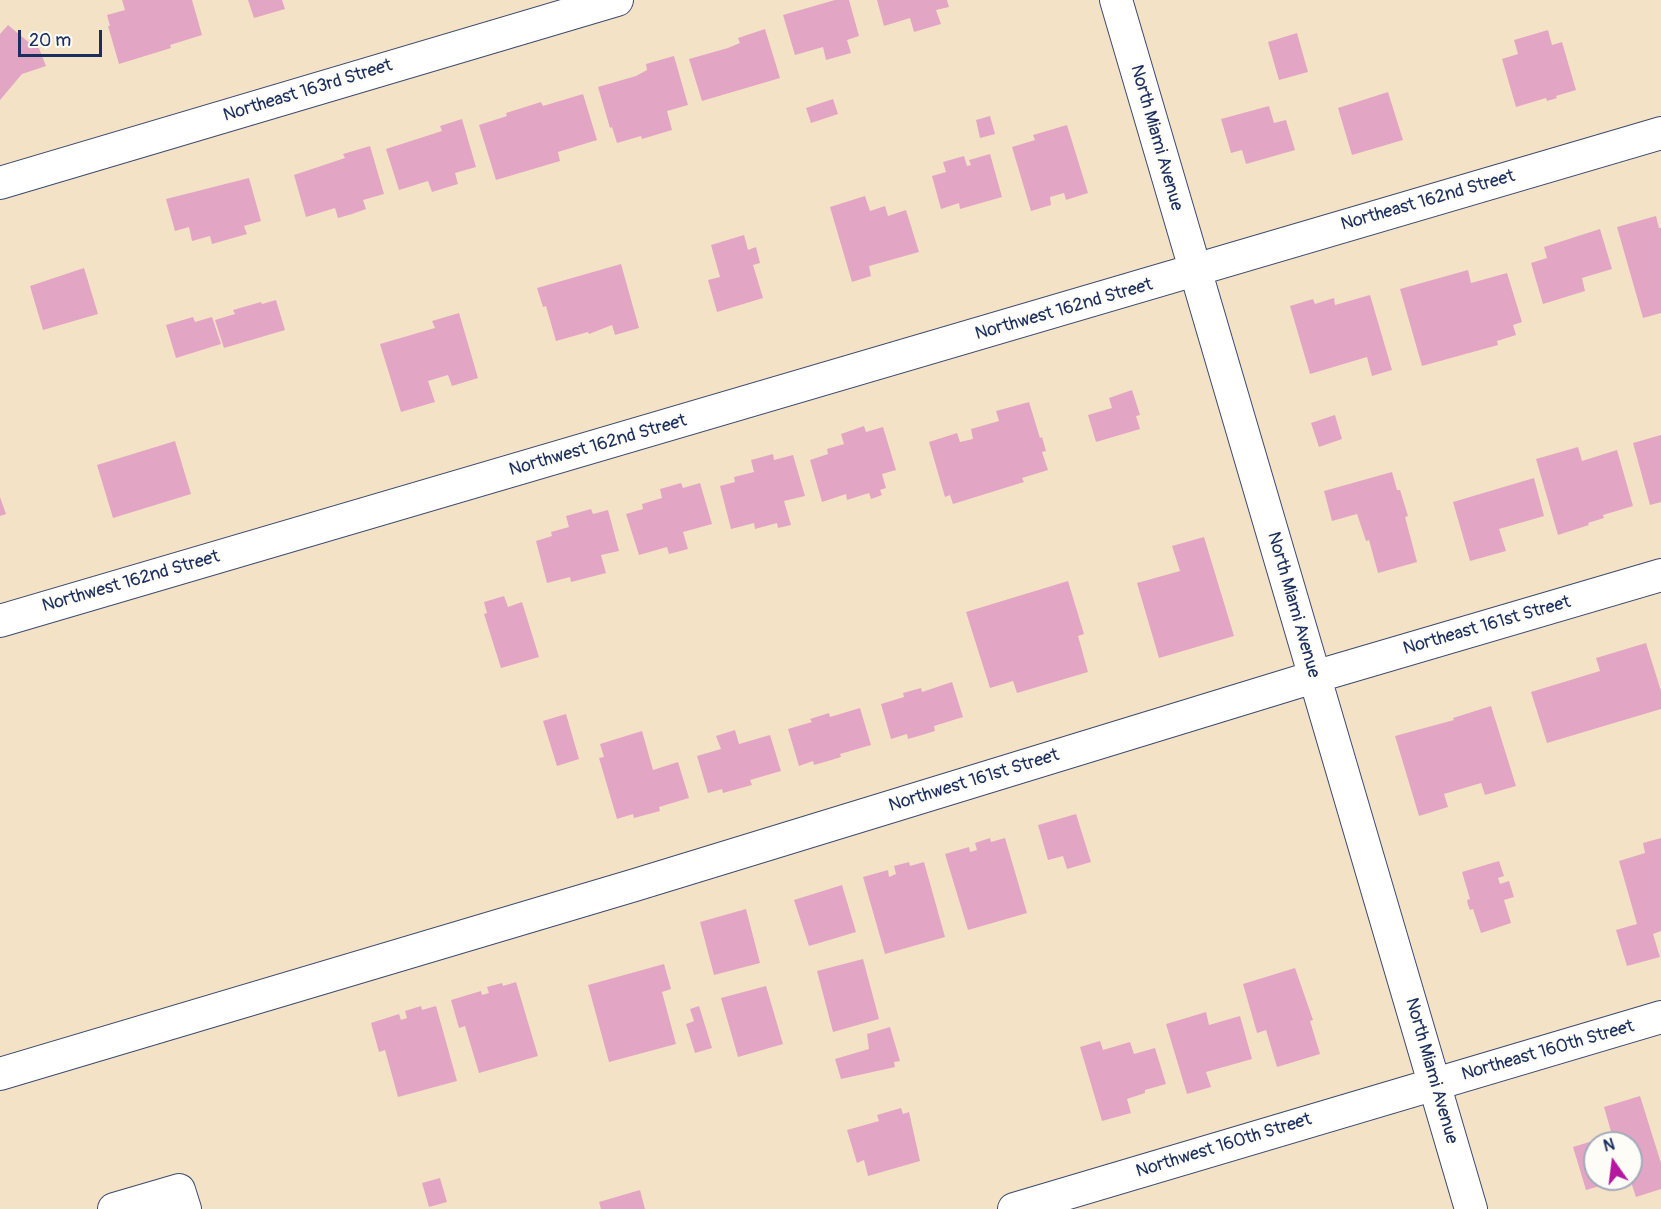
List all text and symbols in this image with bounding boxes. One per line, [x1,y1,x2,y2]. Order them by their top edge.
scale bar [21,18,105,56]
text: 20 m [29,29,71,52]
street label: Northeast 163rd Street [221,55,395,127]
street label: North Miami Avenue [1125,63,1187,213]
street label: Northeast 162nd Street [1339,166,1517,236]
street label: Northwest 162nd Street [973,274,1155,346]
street label: Northwest 162nd Street [507,410,689,482]
street label: North Miami Avenue [1262,530,1324,680]
street label: Northwest 162nd Street [40,546,222,618]
street label: Northeast 161st Street [1401,592,1573,660]
street label: Northwest 161st Street [886,745,1062,817]
street label: North Miami Avenue [1400,996,1462,1146]
street label: Northeast 160th Street [1459,1016,1637,1086]
street label: Northwest 160th Street [1134,1109,1314,1183]
north arrow [1583,1131,1643,1191]
text: N [1601,1134,1617,1156]

